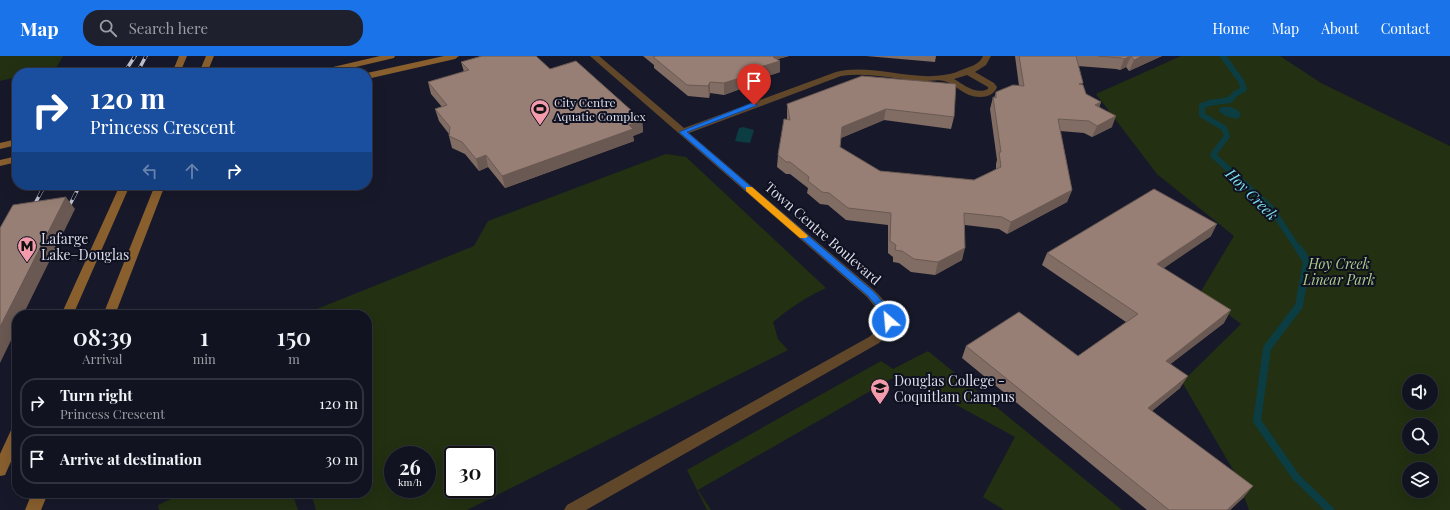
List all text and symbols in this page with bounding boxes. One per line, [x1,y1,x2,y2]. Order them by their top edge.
search box [83,10,363,46]
text: Map [20,15,59,41]
icon: search [97,17,119,39]
text: Search here [129,18,208,38]
text: Home [1212,19,1250,38]
text: Map [1272,19,1299,38]
text: About [1321,19,1359,38]
text: Contact [1381,19,1430,38]
pin [737,64,771,105]
icon: arrive [743,70,765,92]
text: 120 m [90,79,165,116]
icon: right [24,84,76,136]
place label: City Centre Aquatic Complex [553,94,647,124]
sports icon: City Centre Aquatic Complex [529,98,551,126]
text: Princess Crescent [90,115,235,139]
icon: left [139,160,161,182]
icon: ahead [181,160,203,182]
icon: right [223,160,245,182]
water label: Hoy Creek [1221,163,1283,225]
street label: Town Centre Boulevard [761,177,885,289]
place label: Lafarge Lake–Douglas [41,229,129,264]
metro station icon: Lafarge Lake–Douglas [16,235,38,263]
park label: Hoy Creek Linear Park [1302,254,1375,289]
position arrow [868,300,910,342]
text: 08:39 [73,320,132,352]
text: 1 [200,320,209,352]
text: 150 [277,320,311,352]
text: Arrival [82,350,122,367]
text: min [193,350,216,367]
text: m [288,350,300,367]
place label: Douglas College - Coquitlam Campus [894,371,1015,406]
map controls [1402,374,1438,498]
button: sound [1402,374,1438,410]
school or university icon: Douglas College - Coquitlam Campus [869,377,891,405]
text: Turn right [60,385,133,405]
icon: right [26,392,48,414]
text: 120 m [319,393,358,413]
text: Princess Crescent [60,405,165,422]
button: search [1402,418,1438,454]
speed limit sign: 30 [444,446,496,498]
icon: arrive [26,448,48,470]
text: Arrive at destination [60,449,202,469]
text: 30 m [325,449,358,469]
text: 26 [399,453,421,480]
button: layers [1402,462,1438,498]
text: km/h [398,475,422,489]

